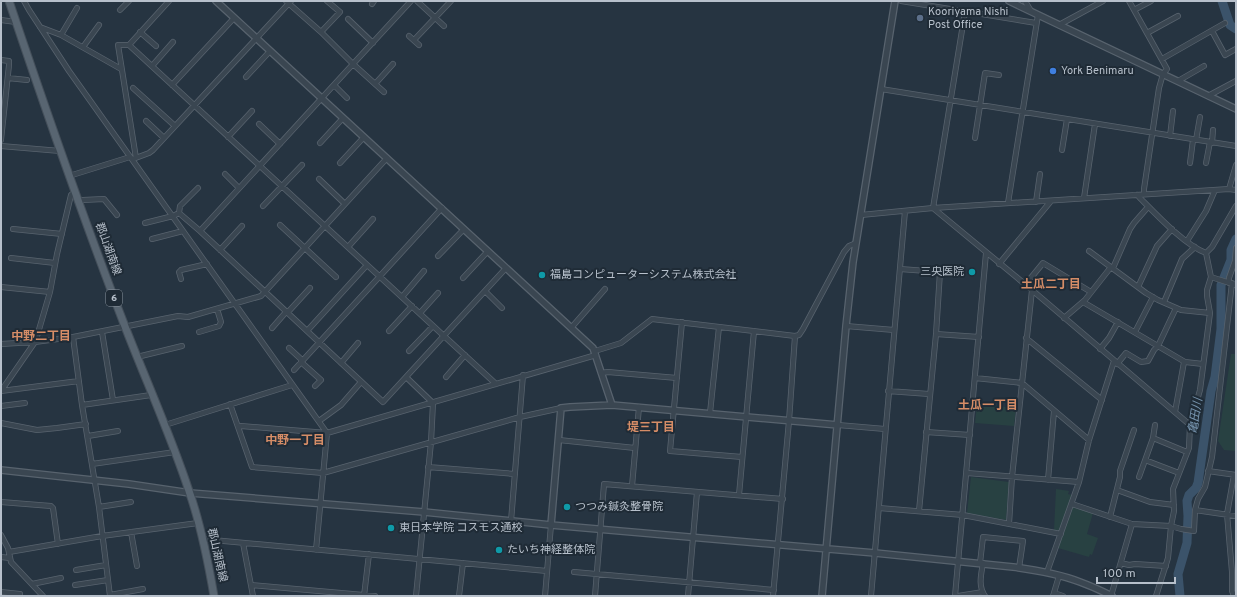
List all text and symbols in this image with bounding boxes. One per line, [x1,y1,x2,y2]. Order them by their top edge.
place label: Kooriyama Nishi Post Office [928,5,1008,32]
marker: Kooriyama Nishi Post Office [915,13,925,23]
place label: York Benimaru [1061,64,1134,78]
marker: York Benimaru [1048,66,1058,76]
street label: 郡山湖南線 [92,221,124,277]
place label: 三央医院 [920,265,964,279]
marker: 三央医院 [967,267,977,277]
place label: 福島コンピューターシステム株式会社 [550,268,736,282]
marker: 福島コンピューターシステム株式会社 [537,270,547,280]
district label: 土瓜二丁目 [1021,277,1081,293]
road number: 6 [106,290,122,306]
district label: 中野二丁目 [11,329,71,345]
water label: 亀田川 [1185,395,1207,435]
district label: 土瓜一丁目 [958,398,1018,414]
district label: 堤三丁目 [627,420,675,436]
district label: 中野一丁目 [265,433,325,449]
place label: つつみ鍼灸整骨院 [575,500,663,514]
marker: つつみ鍼灸整骨院 [562,502,572,512]
place label: 東日本学院 コスモス通校 [399,521,523,535]
marker: 東日本学院 コスモス通校 [386,523,396,533]
street label: 郡山湖南線 [204,527,230,583]
place label: たいち神経整体院 [507,543,595,557]
marker: たいち神経整体院 [494,545,504,555]
scale bar [1097,559,1175,585]
text: 100 m [1103,566,1136,582]

